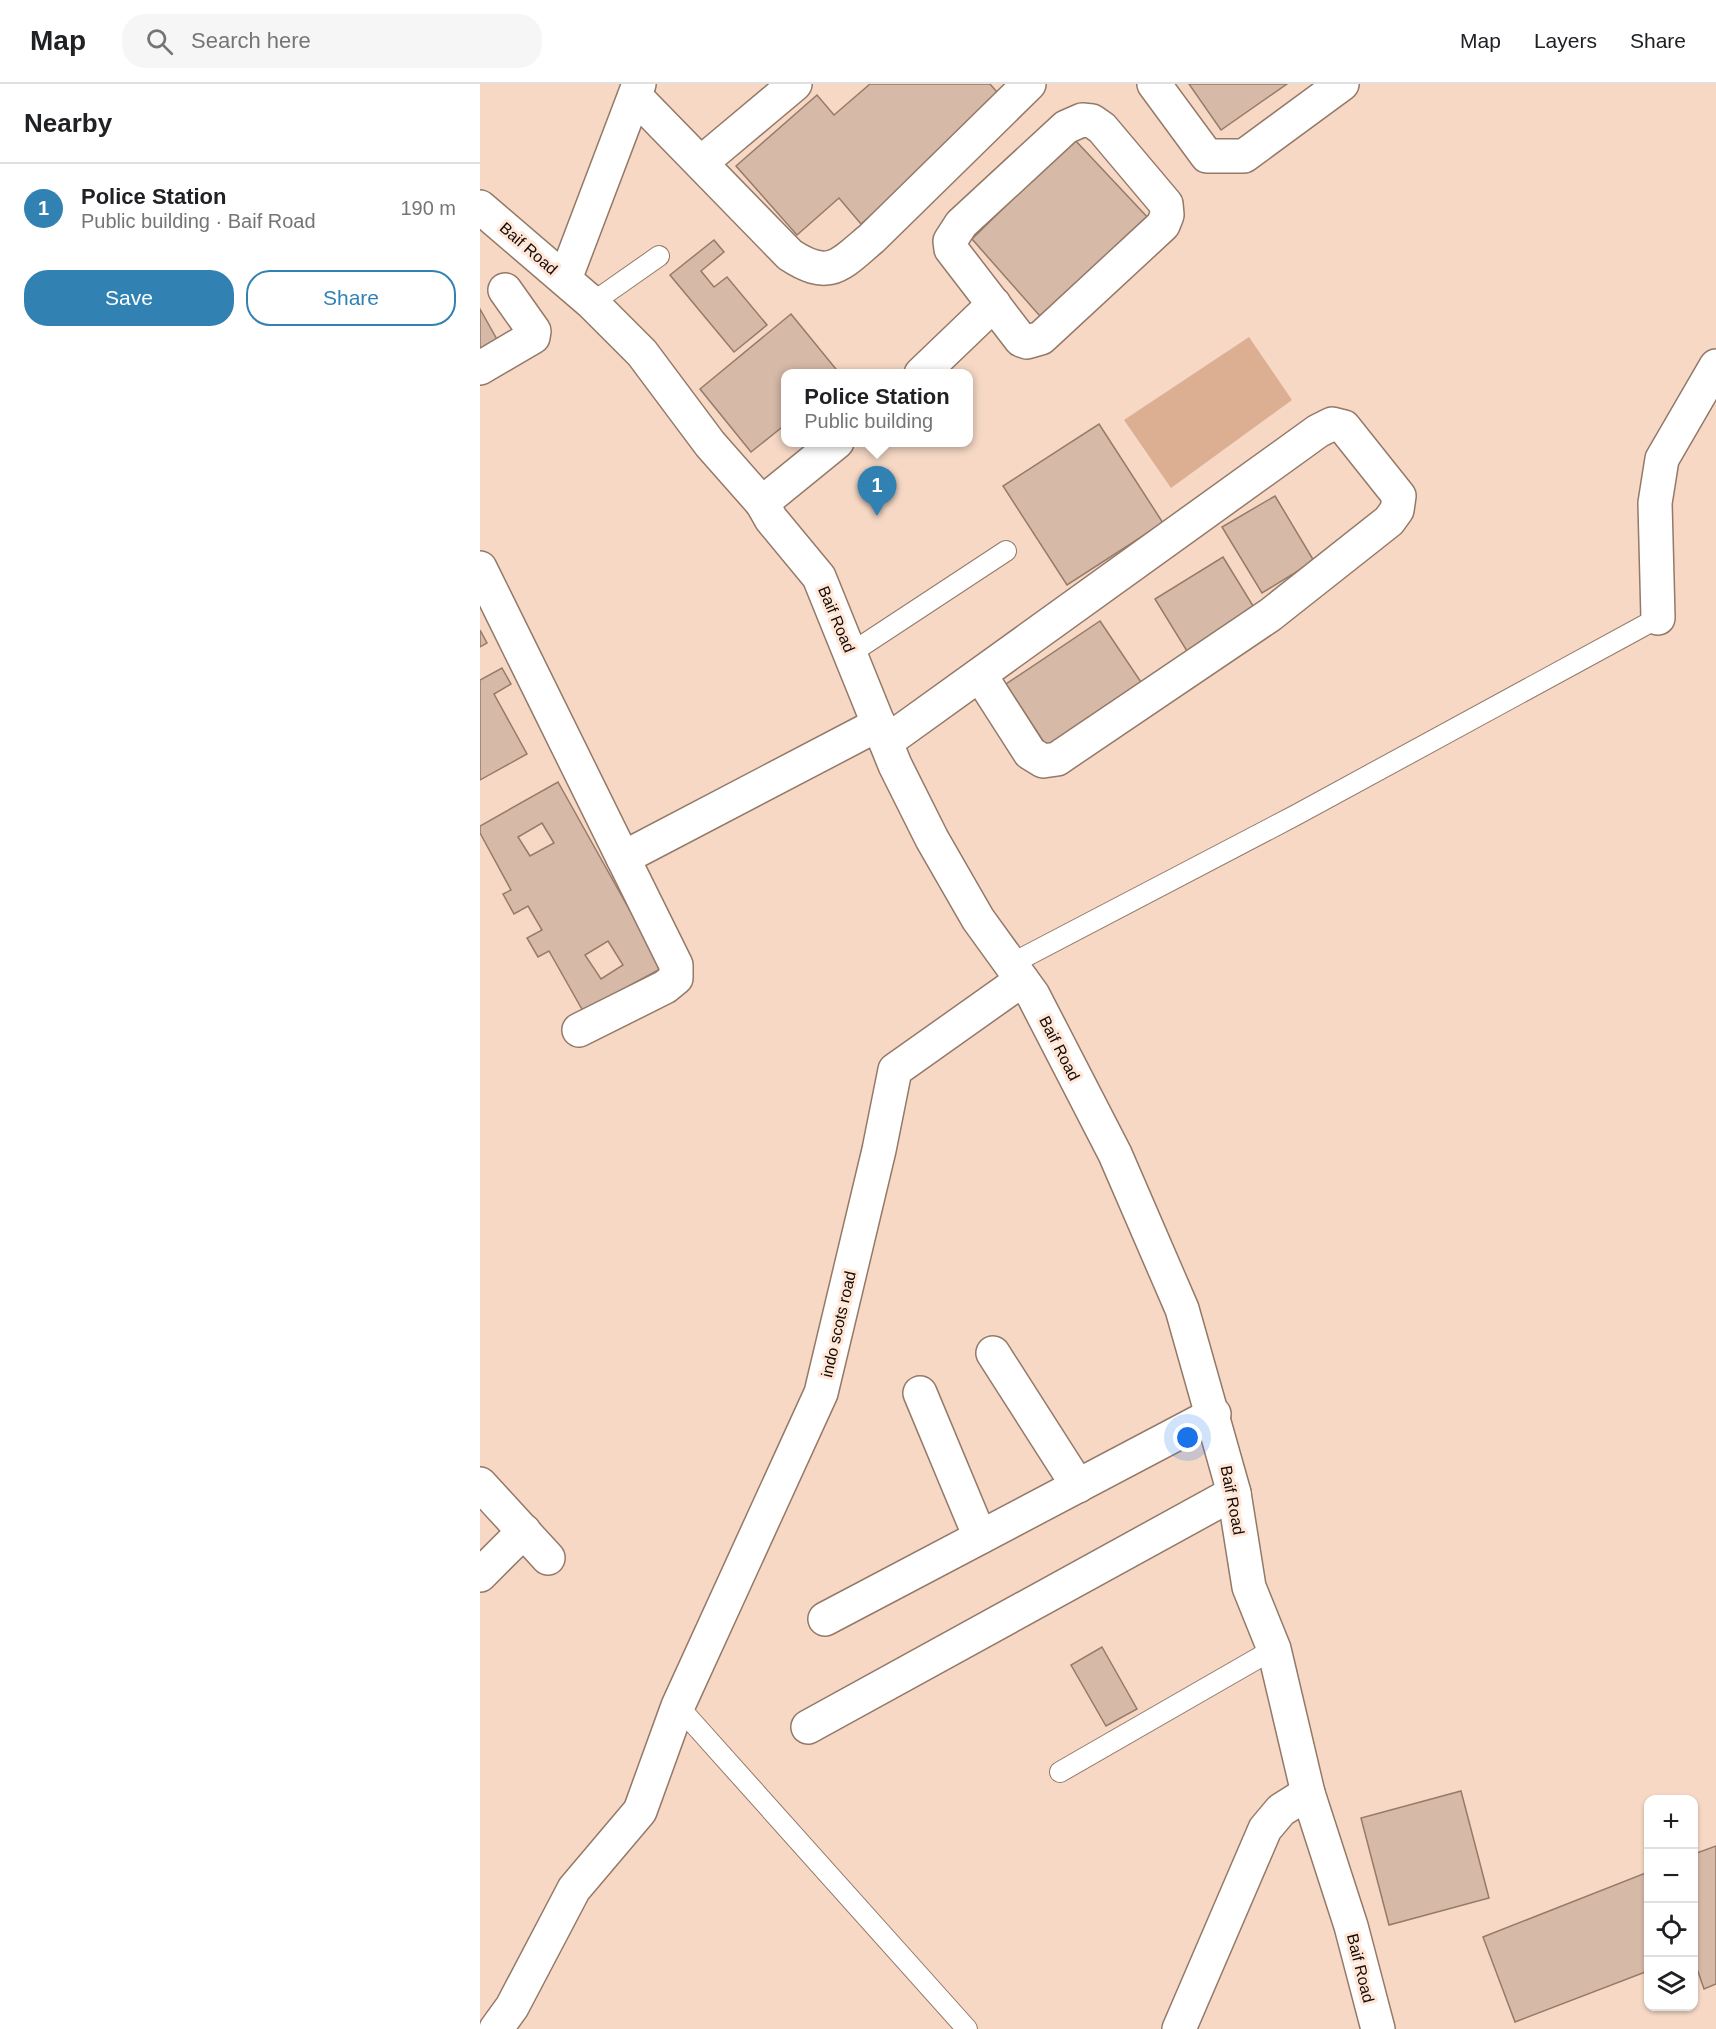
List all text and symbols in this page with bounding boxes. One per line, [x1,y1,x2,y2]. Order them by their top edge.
search box [122,14,542,68]
text: Map [30,25,86,56]
icon: search [143,25,176,58]
text: Search here [191,28,311,53]
text: Map [1460,29,1501,52]
text: Layers [1534,29,1597,52]
text: Share [1630,29,1686,52]
text: Nearby [24,108,112,138]
text: Police Station [81,184,226,209]
text: 1 [38,197,49,219]
text: 190 m [400,197,456,219]
text: Public building · Baif Road [81,210,316,232]
street label: Baif Road [497,219,561,278]
button: Save [24,270,234,326]
button: Share [246,270,456,326]
popup [781,369,973,447]
text: Police Station [804,384,950,409]
text: Public building [804,410,933,432]
pin: 1 [858,466,896,516]
street label: Baif Road [815,584,858,655]
street label: Baif Road [1036,1013,1083,1083]
street label: indo scots road [818,1269,859,1379]
your location [1173,1423,1202,1452]
street label: Baif Road [1217,1464,1248,1536]
map controls [1644,1795,1698,2011]
button: + [1644,1795,1698,1849]
button: − [1644,1849,1698,1903]
button: locate [1644,1903,1698,1957]
street label: Baif Road [1344,1932,1377,2004]
button: layers [1644,1957,1698,2011]

